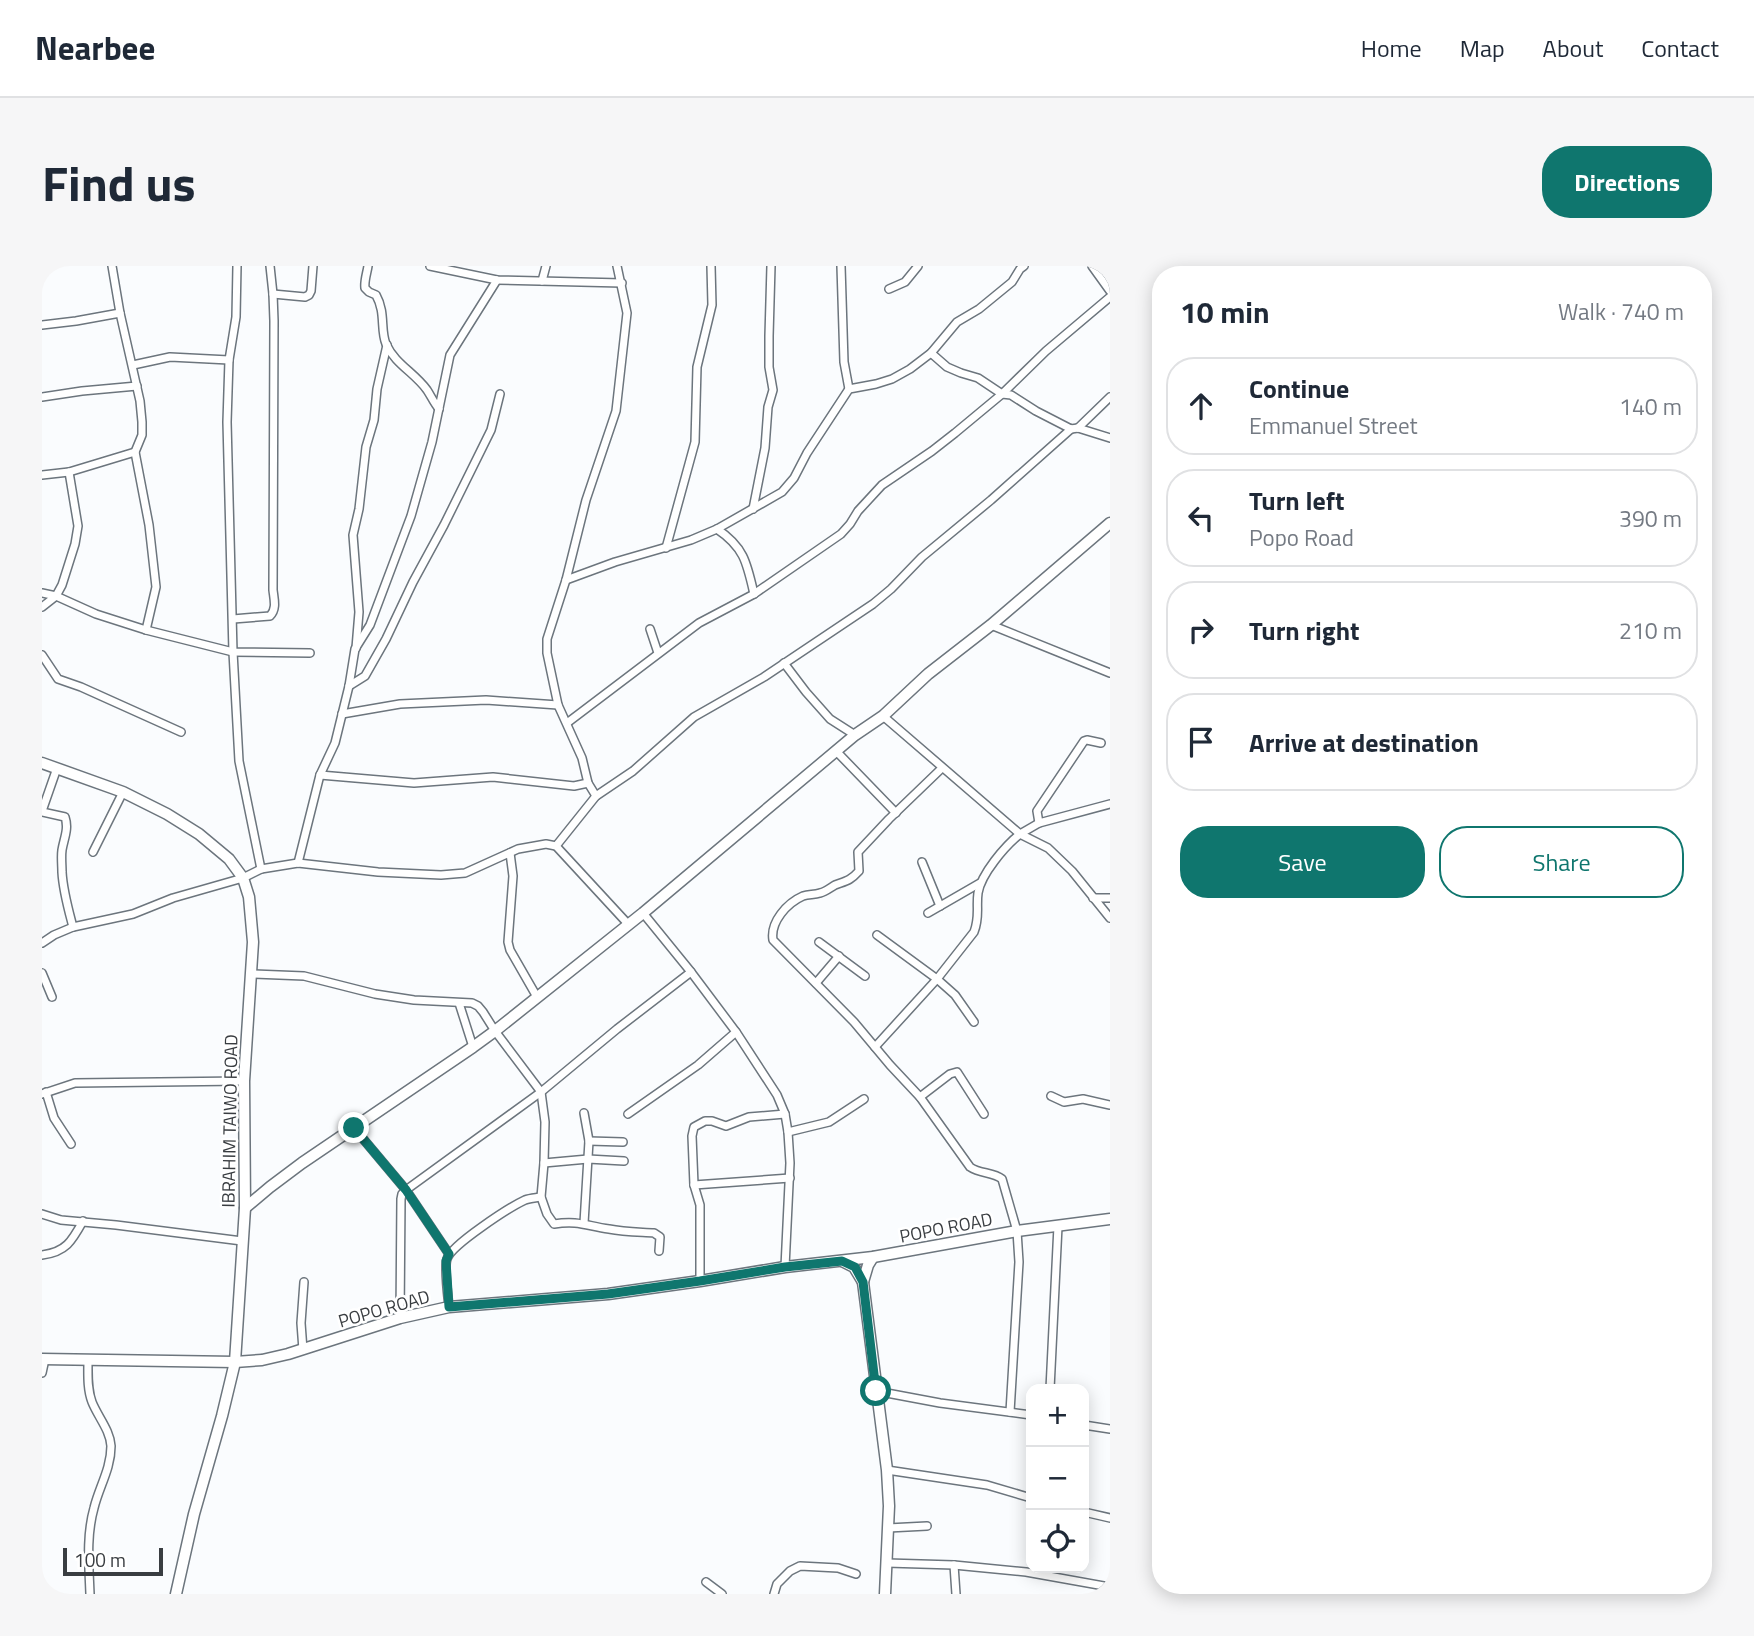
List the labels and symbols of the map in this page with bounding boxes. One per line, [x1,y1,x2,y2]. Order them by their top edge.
street label: IBRAHIM TAIWO ROAD [214,1034,245,1208]
route end [338,1112,369,1143]
street label: POPO ROAD [897,1205,995,1250]
street label: POPO ROAD [335,1283,433,1334]
route start [860,1375,891,1406]
scale bar [63,1545,163,1577]

